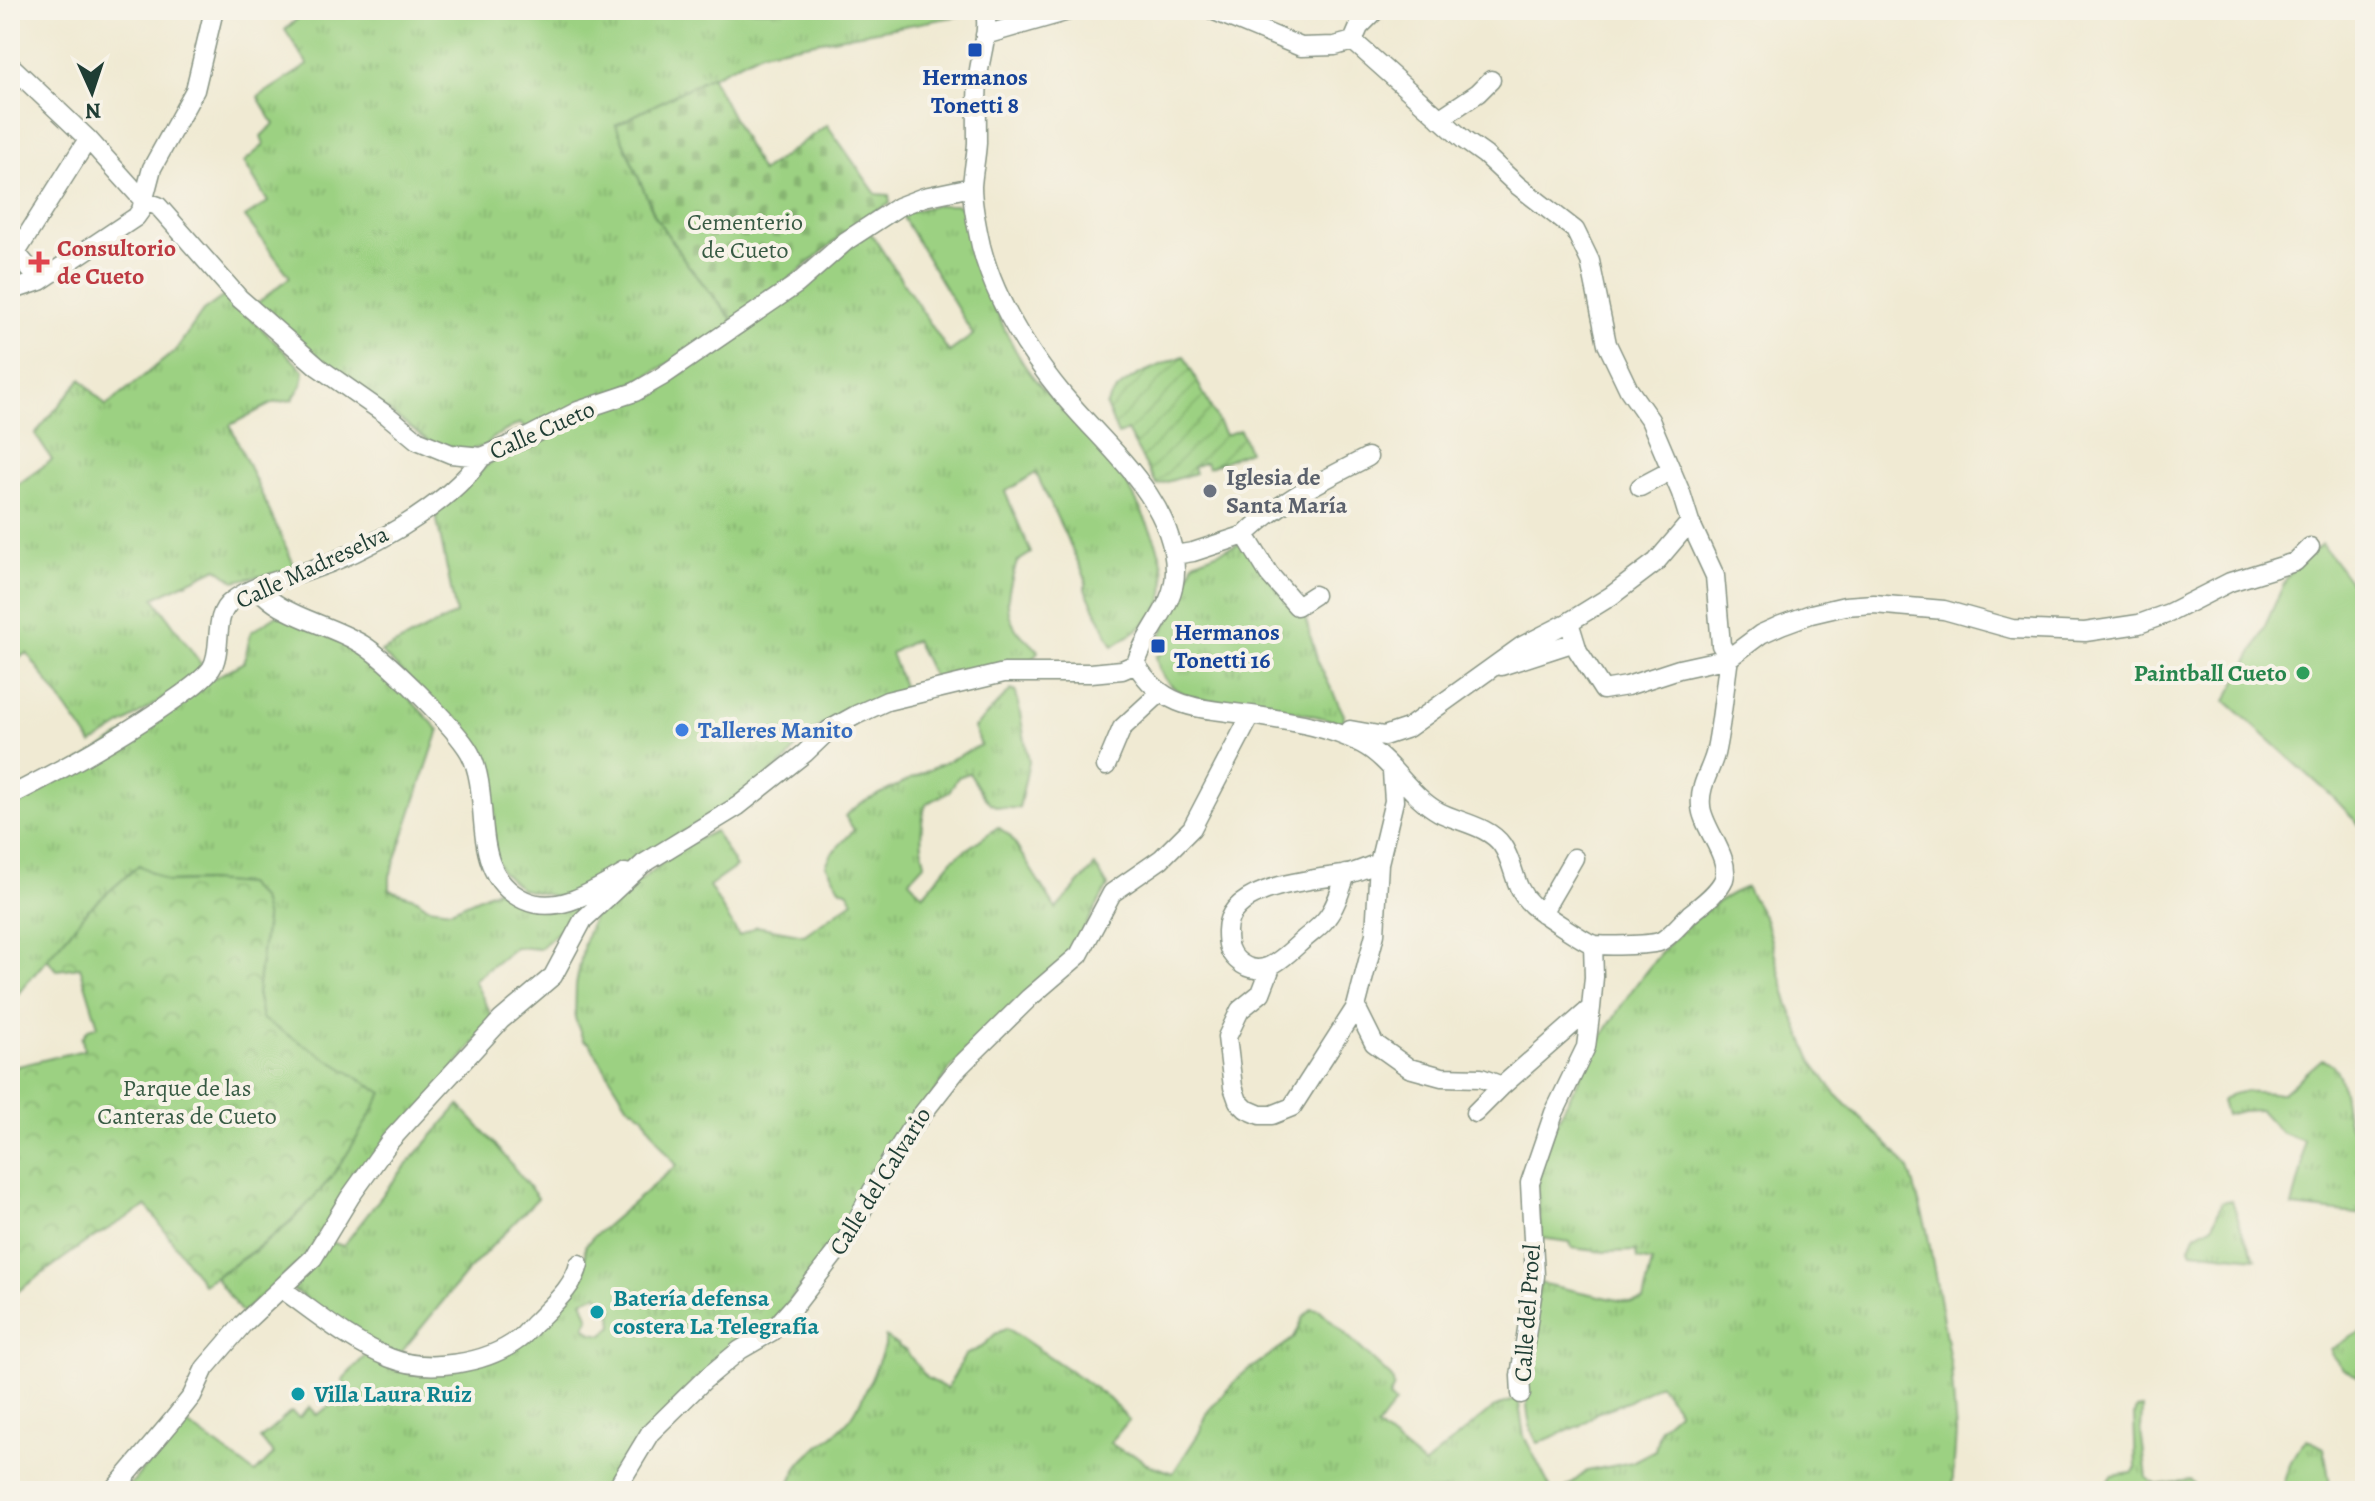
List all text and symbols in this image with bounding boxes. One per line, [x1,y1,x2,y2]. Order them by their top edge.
marker: Hermanos Tonetti 8 [966,41,984,59]
north arrow [52,52,132,132]
place label: Hermanos Tonetti 8 [922,61,1028,121]
text: N [84,96,102,126]
park label: Cementerio de Cueto [687,206,803,266]
place label: Consultorio de Cueto [57,232,176,292]
marker: Consultorio de Cueto [28,251,50,273]
street label: Calle Cueto [484,393,600,467]
place label: Iglesia de Santa María [1226,461,1348,521]
marker: Iglesia de Santa María [1201,482,1219,500]
street label: Calle Madreselva [230,517,394,616]
place label: Hermanos Tonetti 16 [1174,616,1280,676]
marker: Hermanos Tonetti 16 [1149,637,1167,655]
place label: Paintball Cueto [2134,657,2287,689]
marker: Paintball Cueto [2294,664,2312,682]
place label: Talleres Manito [698,714,853,746]
marker: Talleres Manito [673,721,691,739]
park label: Parque de las Canteras de Cueto [97,1072,277,1132]
street label: Calle del Calvario [822,1101,938,1261]
street label: Calle del Proel [1506,1243,1548,1383]
place label: Batería defensa costera La Telegrafía [613,1282,819,1342]
marker: Batería defensa costera La Telegrafía [588,1303,606,1321]
place label: Villa Laura Ruiz [313,1378,472,1410]
marker: Villa Laura Ruiz [289,1385,307,1403]

